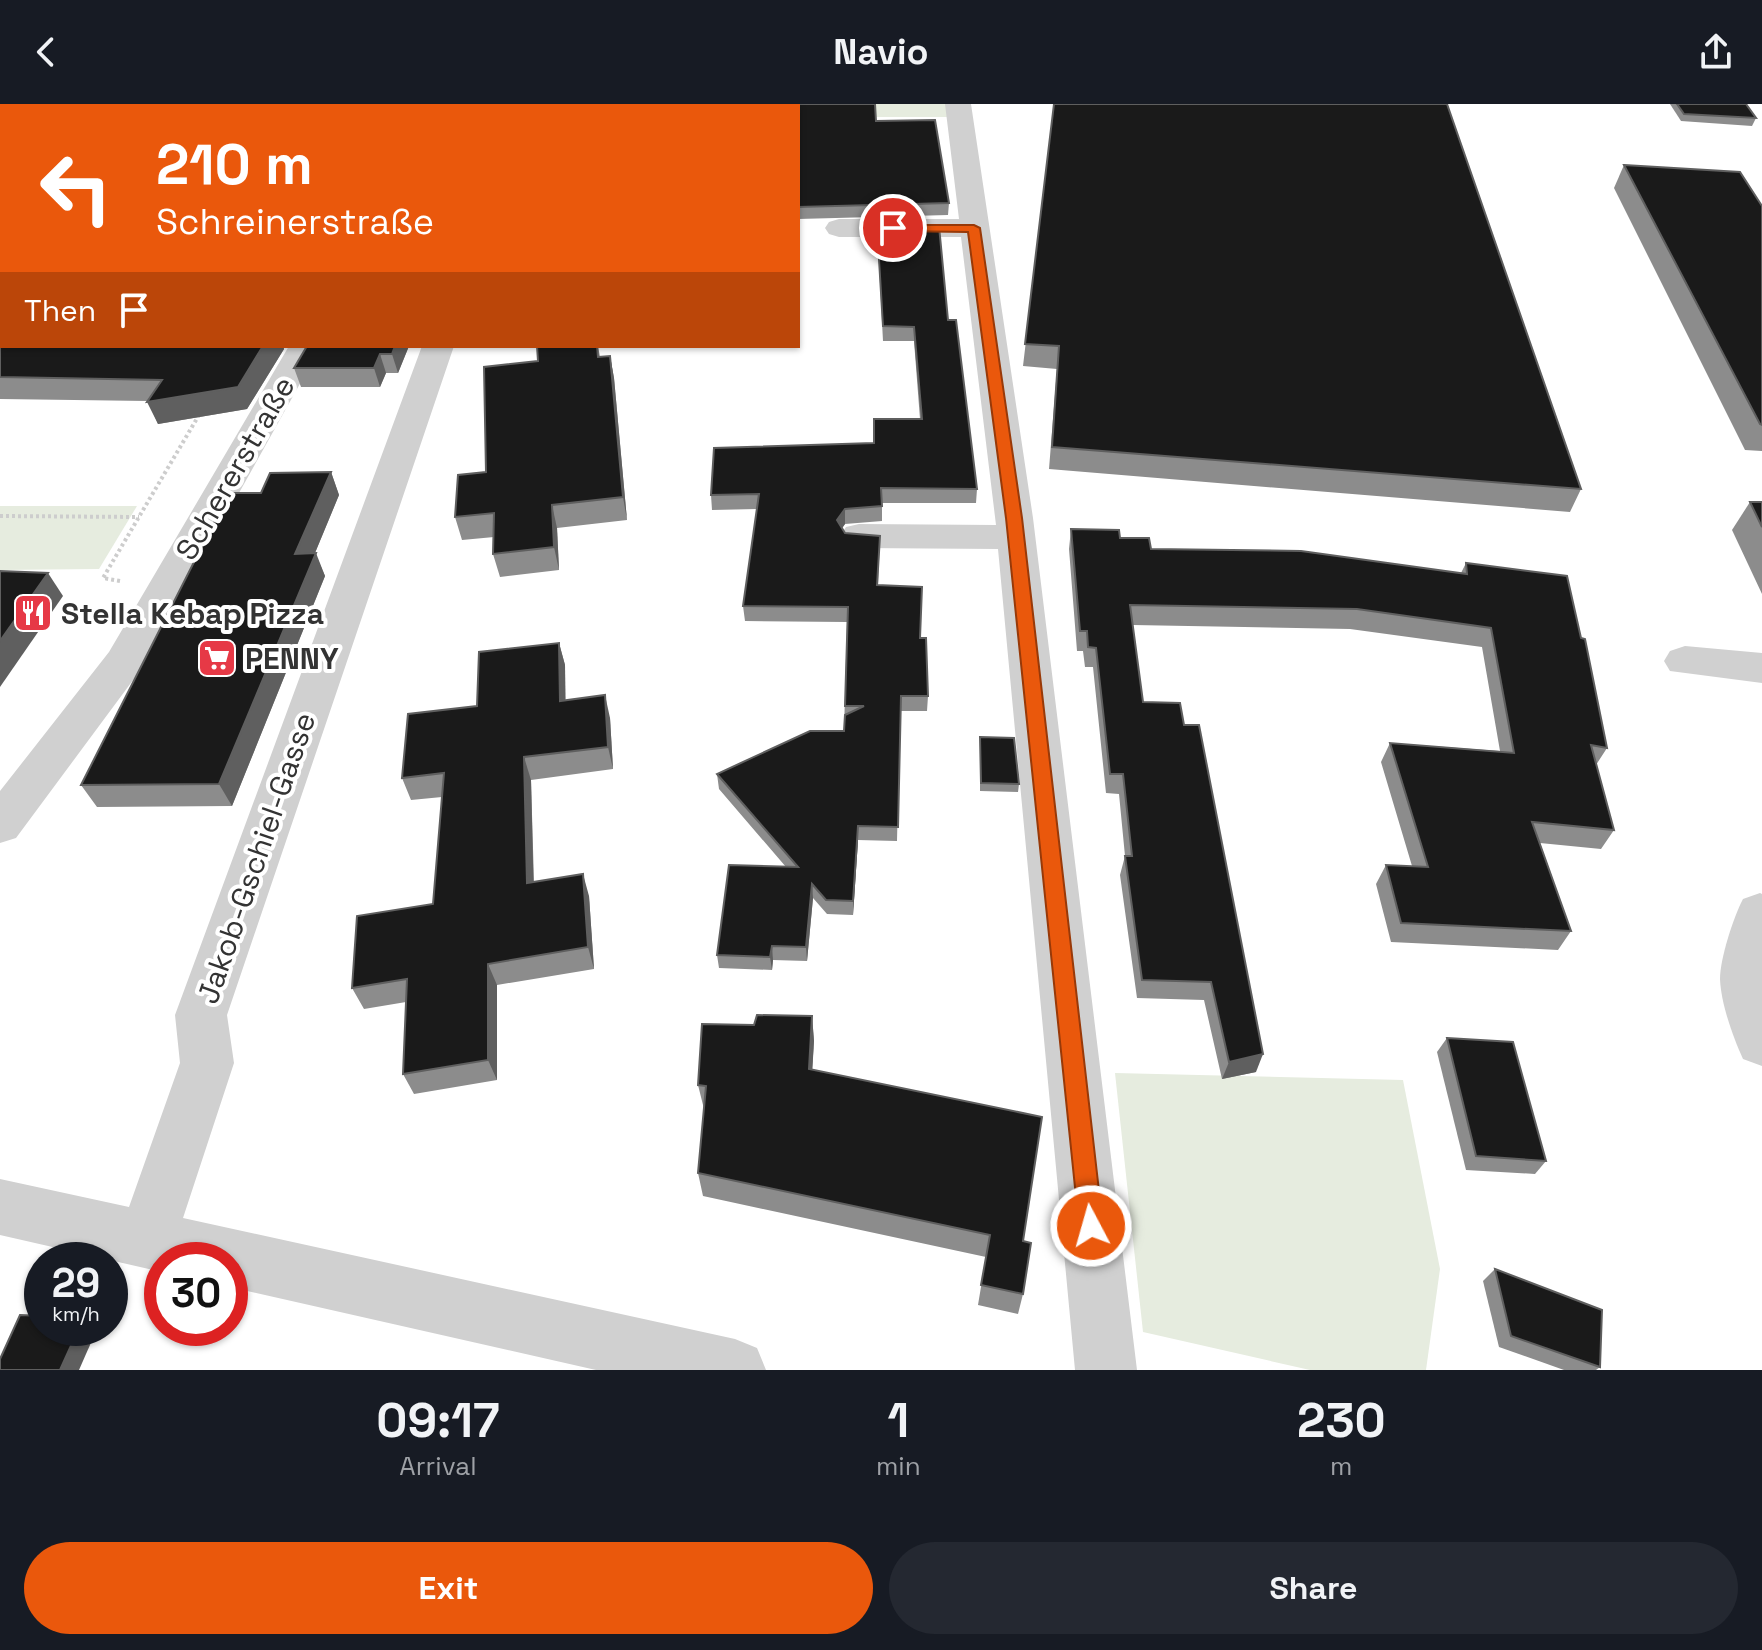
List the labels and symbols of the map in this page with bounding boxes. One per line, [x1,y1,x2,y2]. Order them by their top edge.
pin [859,194,927,262]
street label: Schererstraße [167,369,303,567]
restaurant icon: Stella Kebap Pizza [12,592,54,634]
place label: Stella Kebap Pizza [61,594,324,633]
supermarket icon: PENNY [196,637,238,679]
place label: PENNY [245,639,339,678]
street label: Jakob-Gschiel-Gasse [188,707,324,1009]
position arrow [1049,1184,1133,1268]
speed limit sign: 30 [144,1242,248,1346]

